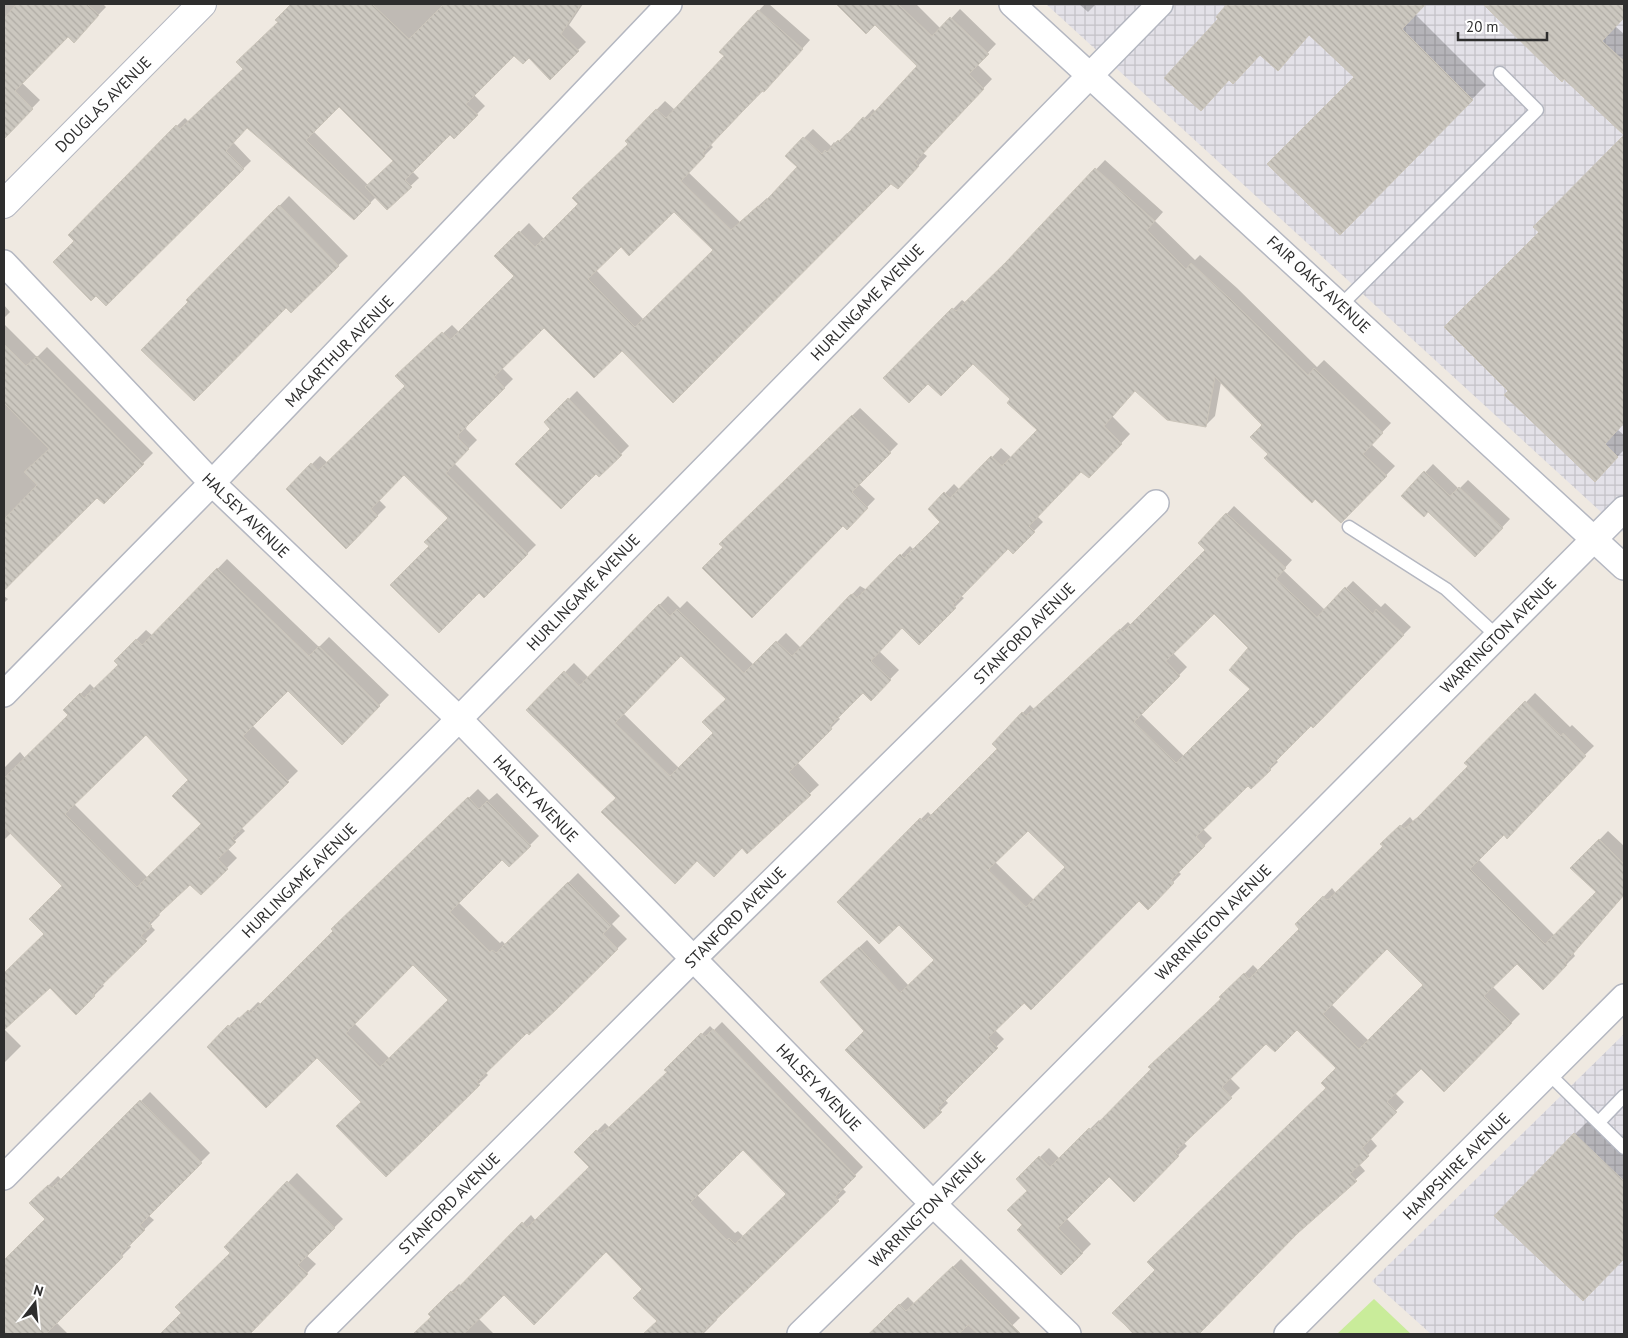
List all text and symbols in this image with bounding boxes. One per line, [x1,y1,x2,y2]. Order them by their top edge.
scale bar [1458,10,1547,42]
text: 20 m [1466,17,1499,36]
street label: DOUGLAS AVENUE [51,52,155,156]
street label: FAIR OAKS AVENUE [1263,231,1375,337]
street label: HURLINGAME AVENUE [806,239,928,365]
street label: MACARTHUR AVENUE [281,291,397,411]
street label: HALSEY AVENUE [198,468,294,562]
street label: HURLINGAME AVENUE [522,529,644,655]
street label: WARRINGTON AVENUE [1436,573,1560,697]
street label: STANFORD AVENUE [969,578,1079,688]
street label: HALSEY AVENUE [489,750,583,846]
street label: HURLINGAME AVENUE [237,818,361,942]
street label: WARRINGTON AVENUE [1151,860,1275,984]
street label: STANFORD AVENUE [680,862,790,972]
street label: HALSEY AVENUE [772,1039,866,1135]
street label: HAMPSHIRE AVENUE [1398,1108,1514,1224]
street label: WARRINGTON AVENUE [865,1147,989,1271]
street label: STANFORD AVENUE [394,1148,504,1258]
north arrow [10,1278,60,1328]
text: N [32,1281,45,1300]

